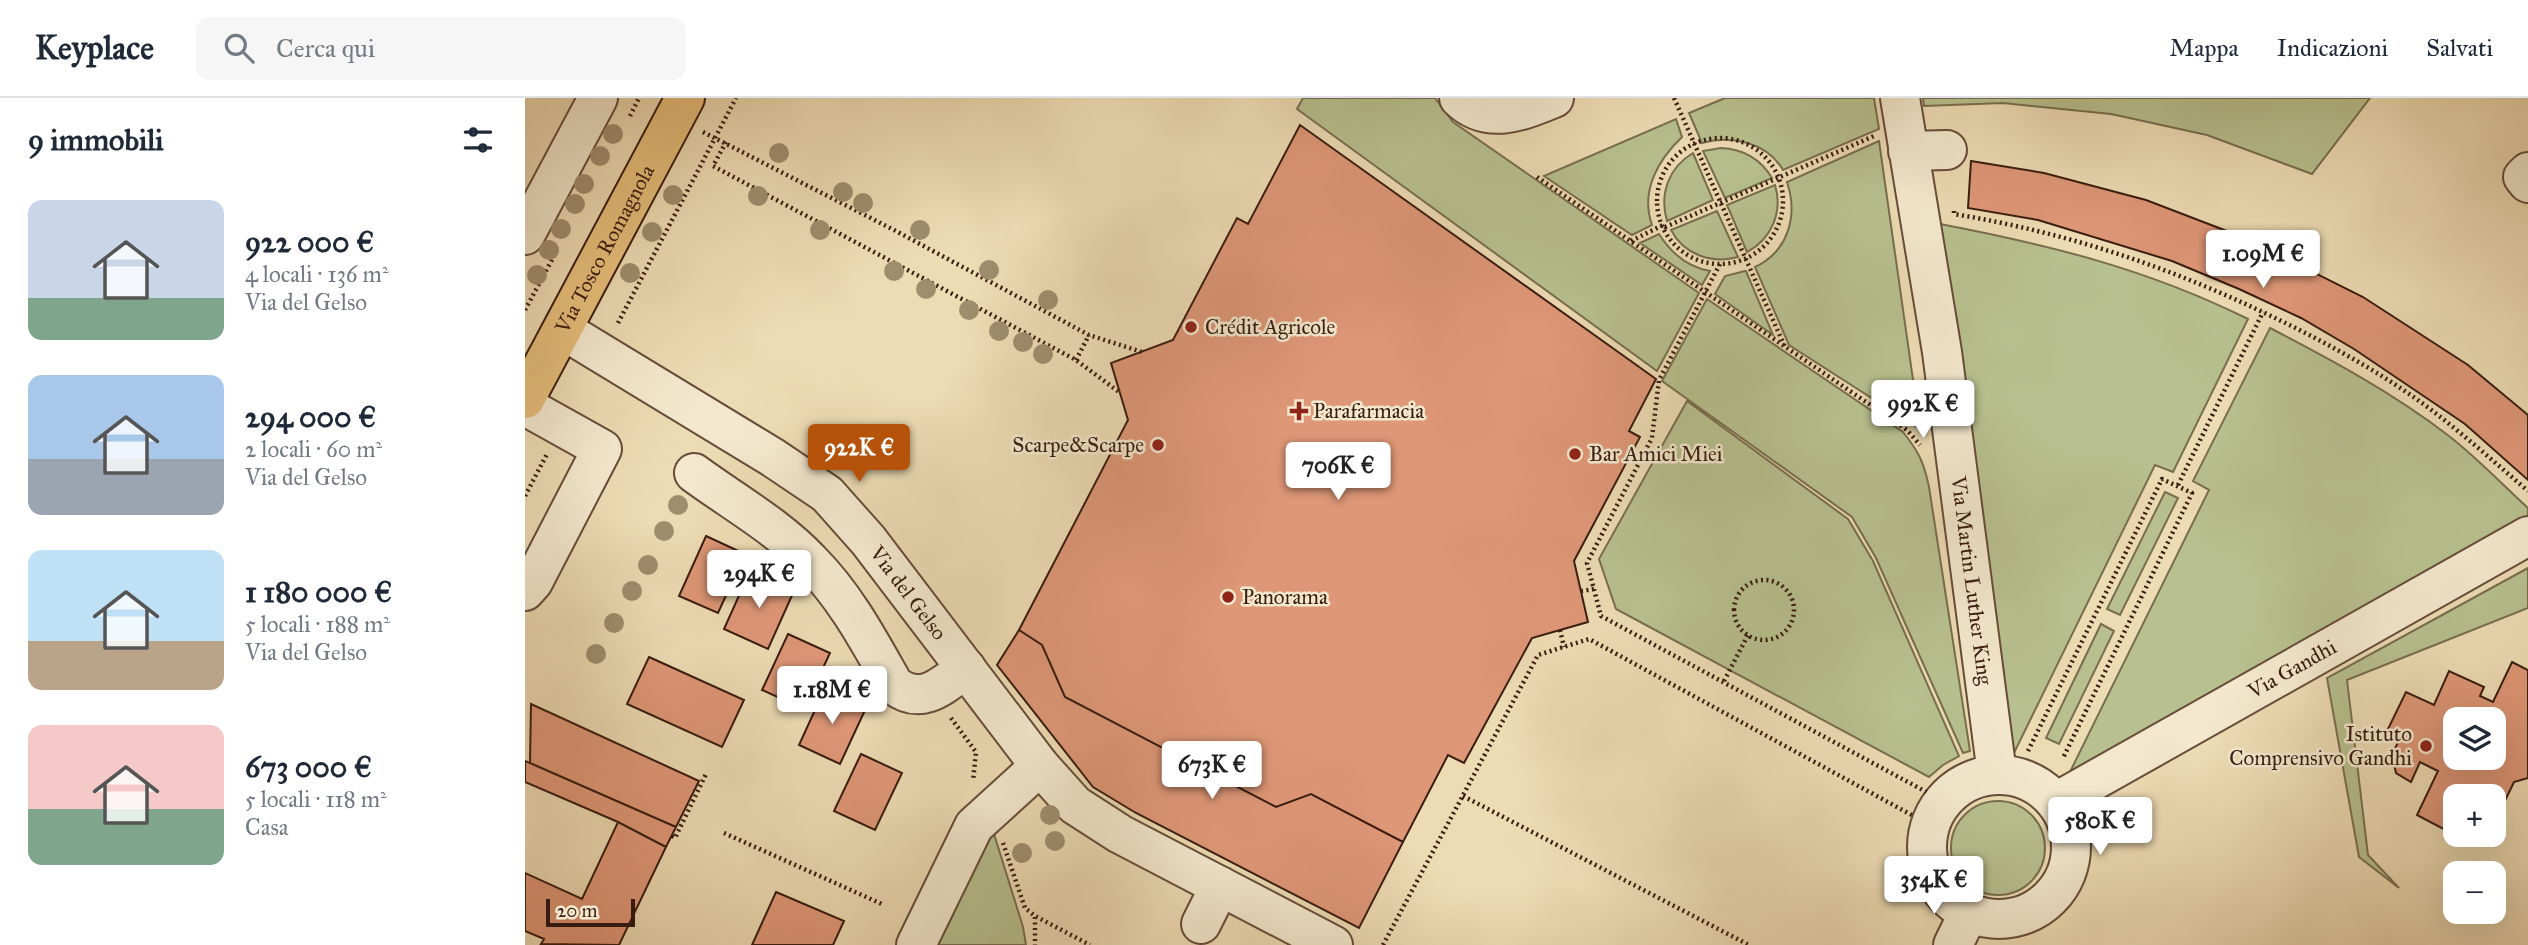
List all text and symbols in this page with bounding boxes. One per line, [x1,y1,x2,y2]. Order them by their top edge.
search box [196,17,686,80]
text: Keyplace [35,28,154,68]
icon: search [220,29,258,67]
text: Cerca qui [276,32,375,64]
text: Mappa [2170,33,2239,63]
text: Indicazioni [2277,33,2388,63]
text: Salvati [2426,33,2493,63]
icon: filters [459,121,497,159]
text: 9 immobili [28,122,164,158]
street label: Via Tosco Romagnola [549,160,660,339]
text: 922 000 € [245,224,374,260]
icon: home [84,228,168,312]
pin: 1.09M € [2198,230,2328,290]
text: 1.09M € [2222,239,2304,267]
text: 4 locali · 136 m² [245,260,389,288]
text: Via del Gelso [245,288,367,316]
place label: Crédit Agricole [1205,314,1336,340]
marker: Crédit Agricole [1183,319,1199,335]
pin: 992K € [1866,380,1980,440]
text: 992K € [1887,389,1959,417]
place label: Parafarmacia [1313,398,1424,424]
text: 294 000 € [245,399,376,435]
icon: home [84,403,168,487]
marker: Parafarmacia [1291,403,1307,419]
pin: 922K € [802,424,916,484]
place label: Scarpe&Scarpe [1012,432,1144,458]
text: 922K € [824,433,894,461]
text: 2 locali · 60 m² [245,435,382,463]
marker: Scarpe&Scarpe [1150,437,1166,453]
place label: Bar Amici Miei [1589,441,1723,467]
pin: 706K € [1281,442,1395,502]
marker: Bar Amici Miei [1567,446,1583,462]
text: 706K € [1302,451,1374,479]
text: Via del Gelso [245,463,367,491]
street label: Via Martin Luther King [1945,474,1998,687]
street label: Via del Gelso [864,540,953,645]
pin: 294K € [702,550,816,610]
text: 294K € [723,559,795,587]
text: 1 180 000 € [245,574,392,610]
icon: home [84,578,168,662]
place label: Panorama [1242,584,1328,610]
marker: Panorama [1220,589,1236,605]
text: 5 locali · 188 m² [245,610,390,638]
street label: Via Gandhi [2242,634,2341,705]
text: Via del Gelso [245,638,367,666]
pin: 1.18M € [767,666,897,726]
text: 1.18M € [793,675,871,703]
map controls [2443,707,2506,924]
button: layers [2443,707,2506,770]
place label: Istituto Comprensivo Gandhi [2229,721,2412,771]
marker: Istituto Comprensivo Gandhi [2418,738,2434,754]
pin: 673K € [1155,742,1269,801]
text: 673 000 € [245,749,372,785]
text: 673K € [1178,750,1246,778]
icon: home [84,753,168,837]
button: + [2443,784,2506,847]
text: 5 locali · 118 m² [245,785,387,813]
pin: 580K € [2043,798,2157,857]
text: 580K € [2064,806,2136,834]
text: Casa [245,813,289,841]
pin: 354K € [1877,856,1991,916]
button: − [2443,861,2506,924]
text: 354K € [1900,865,1968,893]
scale bar [546,896,635,928]
text: 20 m [557,899,598,922]

